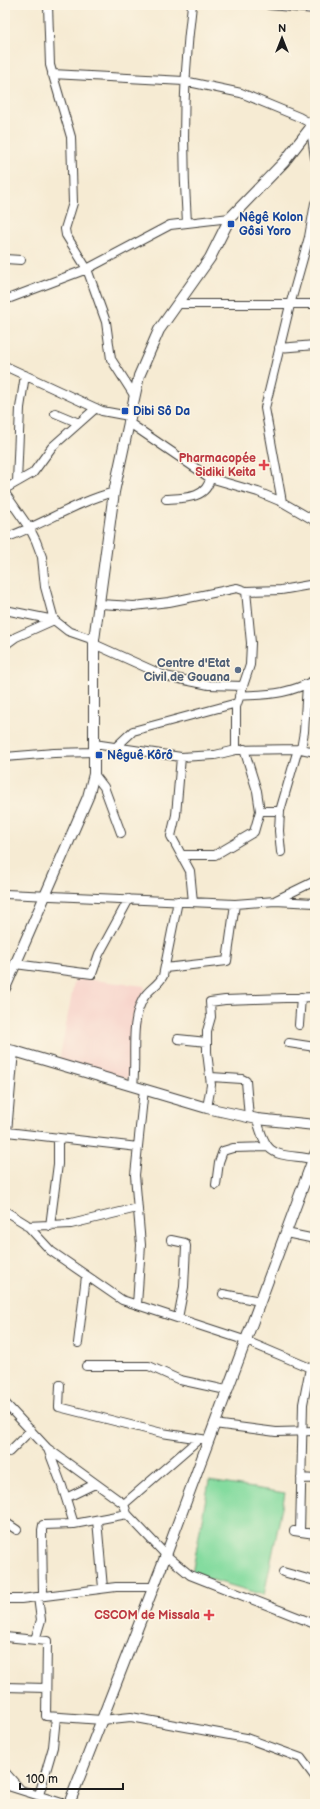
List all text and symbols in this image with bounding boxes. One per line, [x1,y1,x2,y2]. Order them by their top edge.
north arrow [262,18,302,58]
text: N [278,22,286,35]
place label: Nêgê Kolon Gôsi Yoro [239,210,304,239]
marker: Nêgê Kolon Gôsi Yoro [226,219,236,229]
place label: Dibi Sô Da [133,404,190,419]
marker: Dibi Sô Da [120,406,130,416]
place label: Pharmacopée Sidiki Keita [179,451,256,480]
marker: Pharmacopée Sidiki Keita [259,460,269,470]
place label: Centre d'Etat Civil de Gouana [144,656,230,685]
marker: Centre d'Etat Civil de Gouana [233,665,243,675]
place label: Nêguê Kôrô [107,748,173,763]
marker: Nêguê Kôrô [94,750,104,760]
place label: CSCOM de Missala [94,1608,200,1623]
marker: CSCOM de Missala [203,1609,215,1621]
scale bar [20,1765,123,1791]
text: 100 m [26,1772,58,1787]

